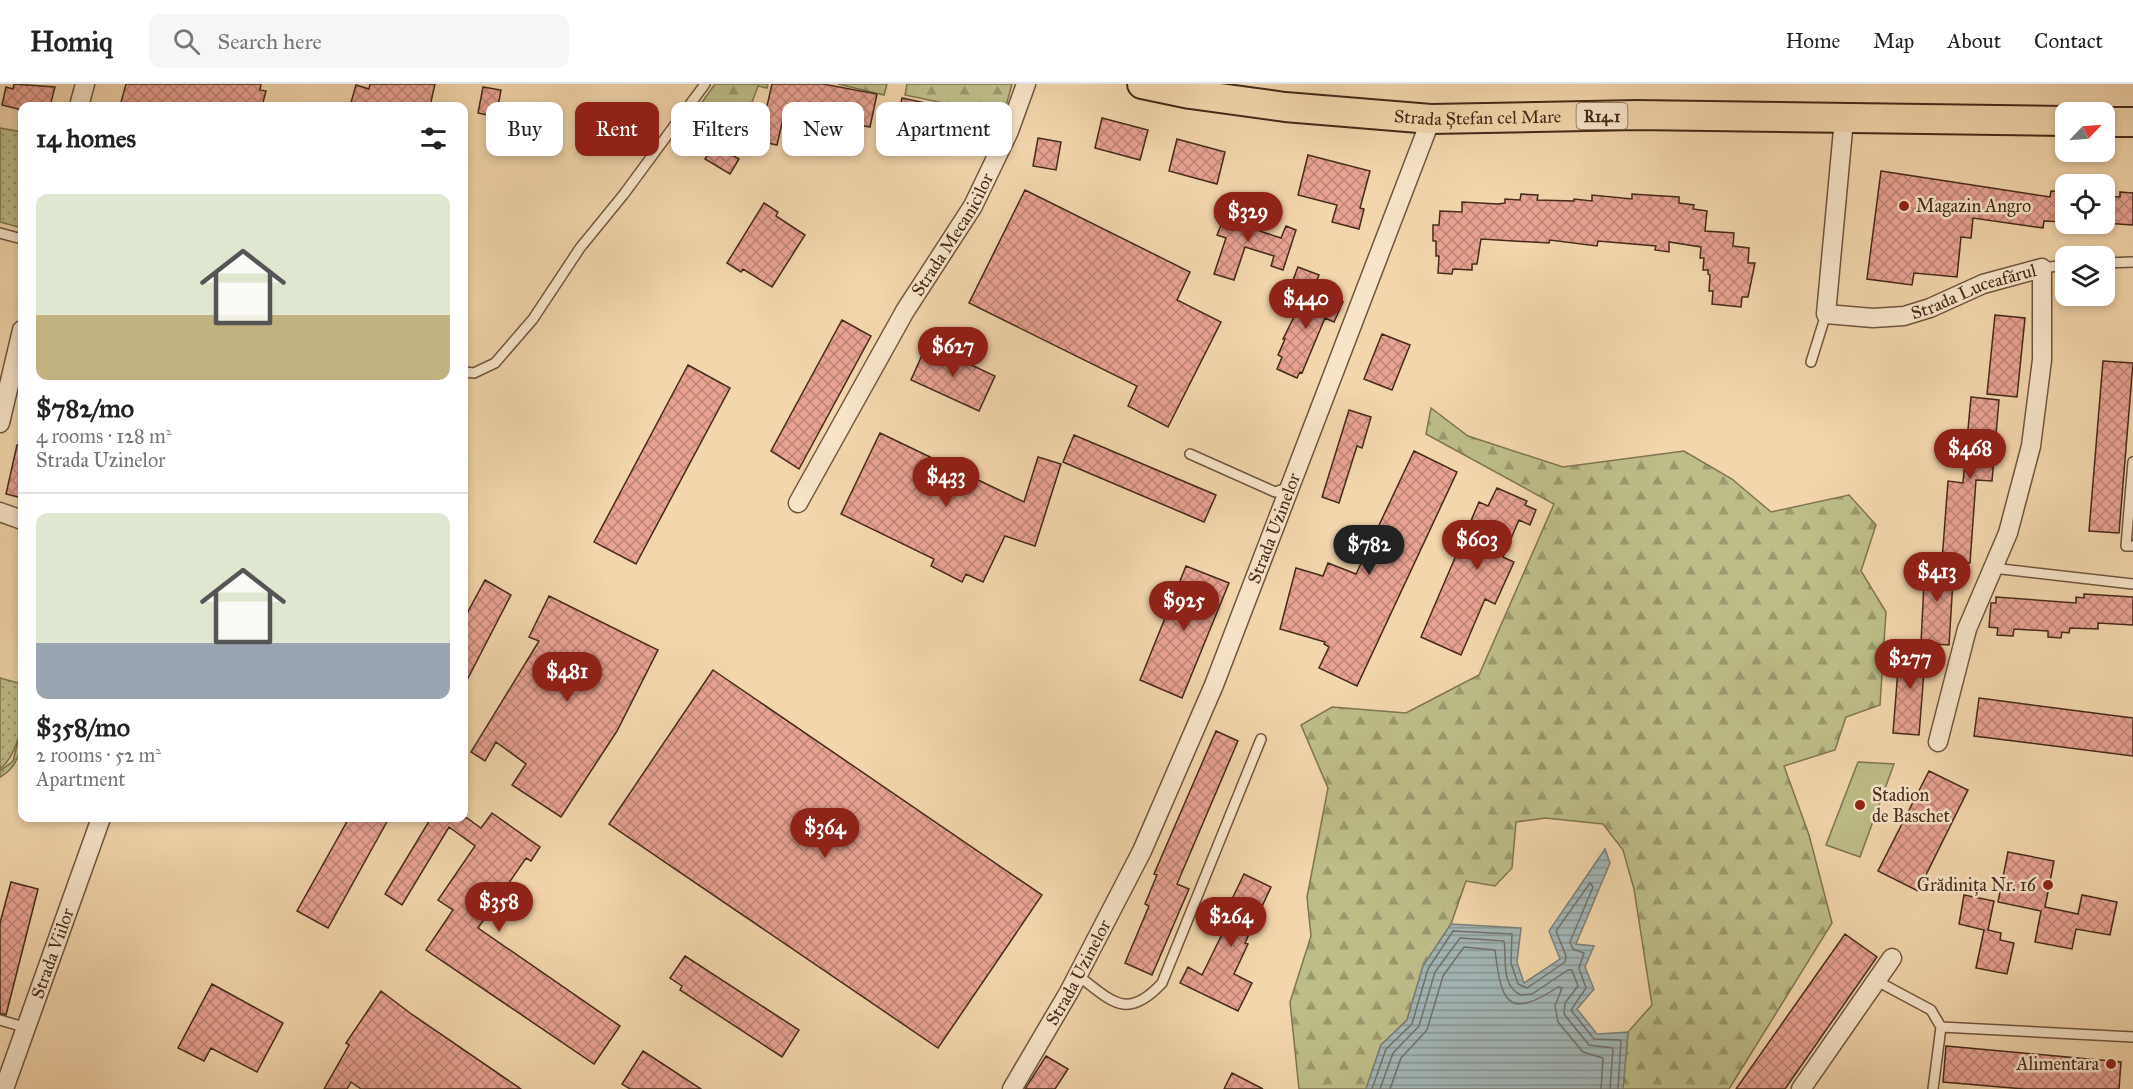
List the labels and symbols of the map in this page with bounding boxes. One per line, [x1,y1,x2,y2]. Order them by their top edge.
north arrow [2055,102,2115,162]
road number: R14.1 [1576,103,1628,129]
street label: Strada Ștefan cel Mare [1393,105,1561,130]
street label: Strada Mecanicilor [907,169,998,300]
pin: $329 [1212,192,1284,243]
place label: Magazin Angro [1916,195,2031,218]
marker: Magazin Angro [1897,199,1911,213]
street label: Strada Luceafărul [1908,259,2039,324]
pin: $440 [1270,279,1342,330]
pin: $627 [917,327,989,378]
pin: $468 [1934,429,2006,480]
pin: $433 [910,457,982,508]
street label: Strada Uzinelor [1243,470,1305,587]
pin: $603 [1441,520,1513,571]
pin: $782 [1333,525,1405,576]
pin: $413 [1901,552,1973,603]
pin: $925 [1148,581,1220,632]
pin: $277 [1874,639,1946,690]
pin: $481 [531,652,603,703]
place label: Stadion de Baschet [1872,784,1951,827]
marker: Stadion de Baschet [1853,798,1867,812]
pin: $364 [789,808,861,859]
place label: Grădinița Nr. 16 [1917,874,2037,896]
marker: Grădinița Nr. 16 [2041,878,2055,892]
pin: $358 [463,882,535,933]
pin: $264 [1195,897,1267,948]
street label: Strada Viilor [26,905,79,1002]
street label: Strada Uzinelor [1041,916,1116,1029]
place label: Alimentara [2016,1053,2099,1075]
marker: Alimentara [2104,1057,2118,1071]

